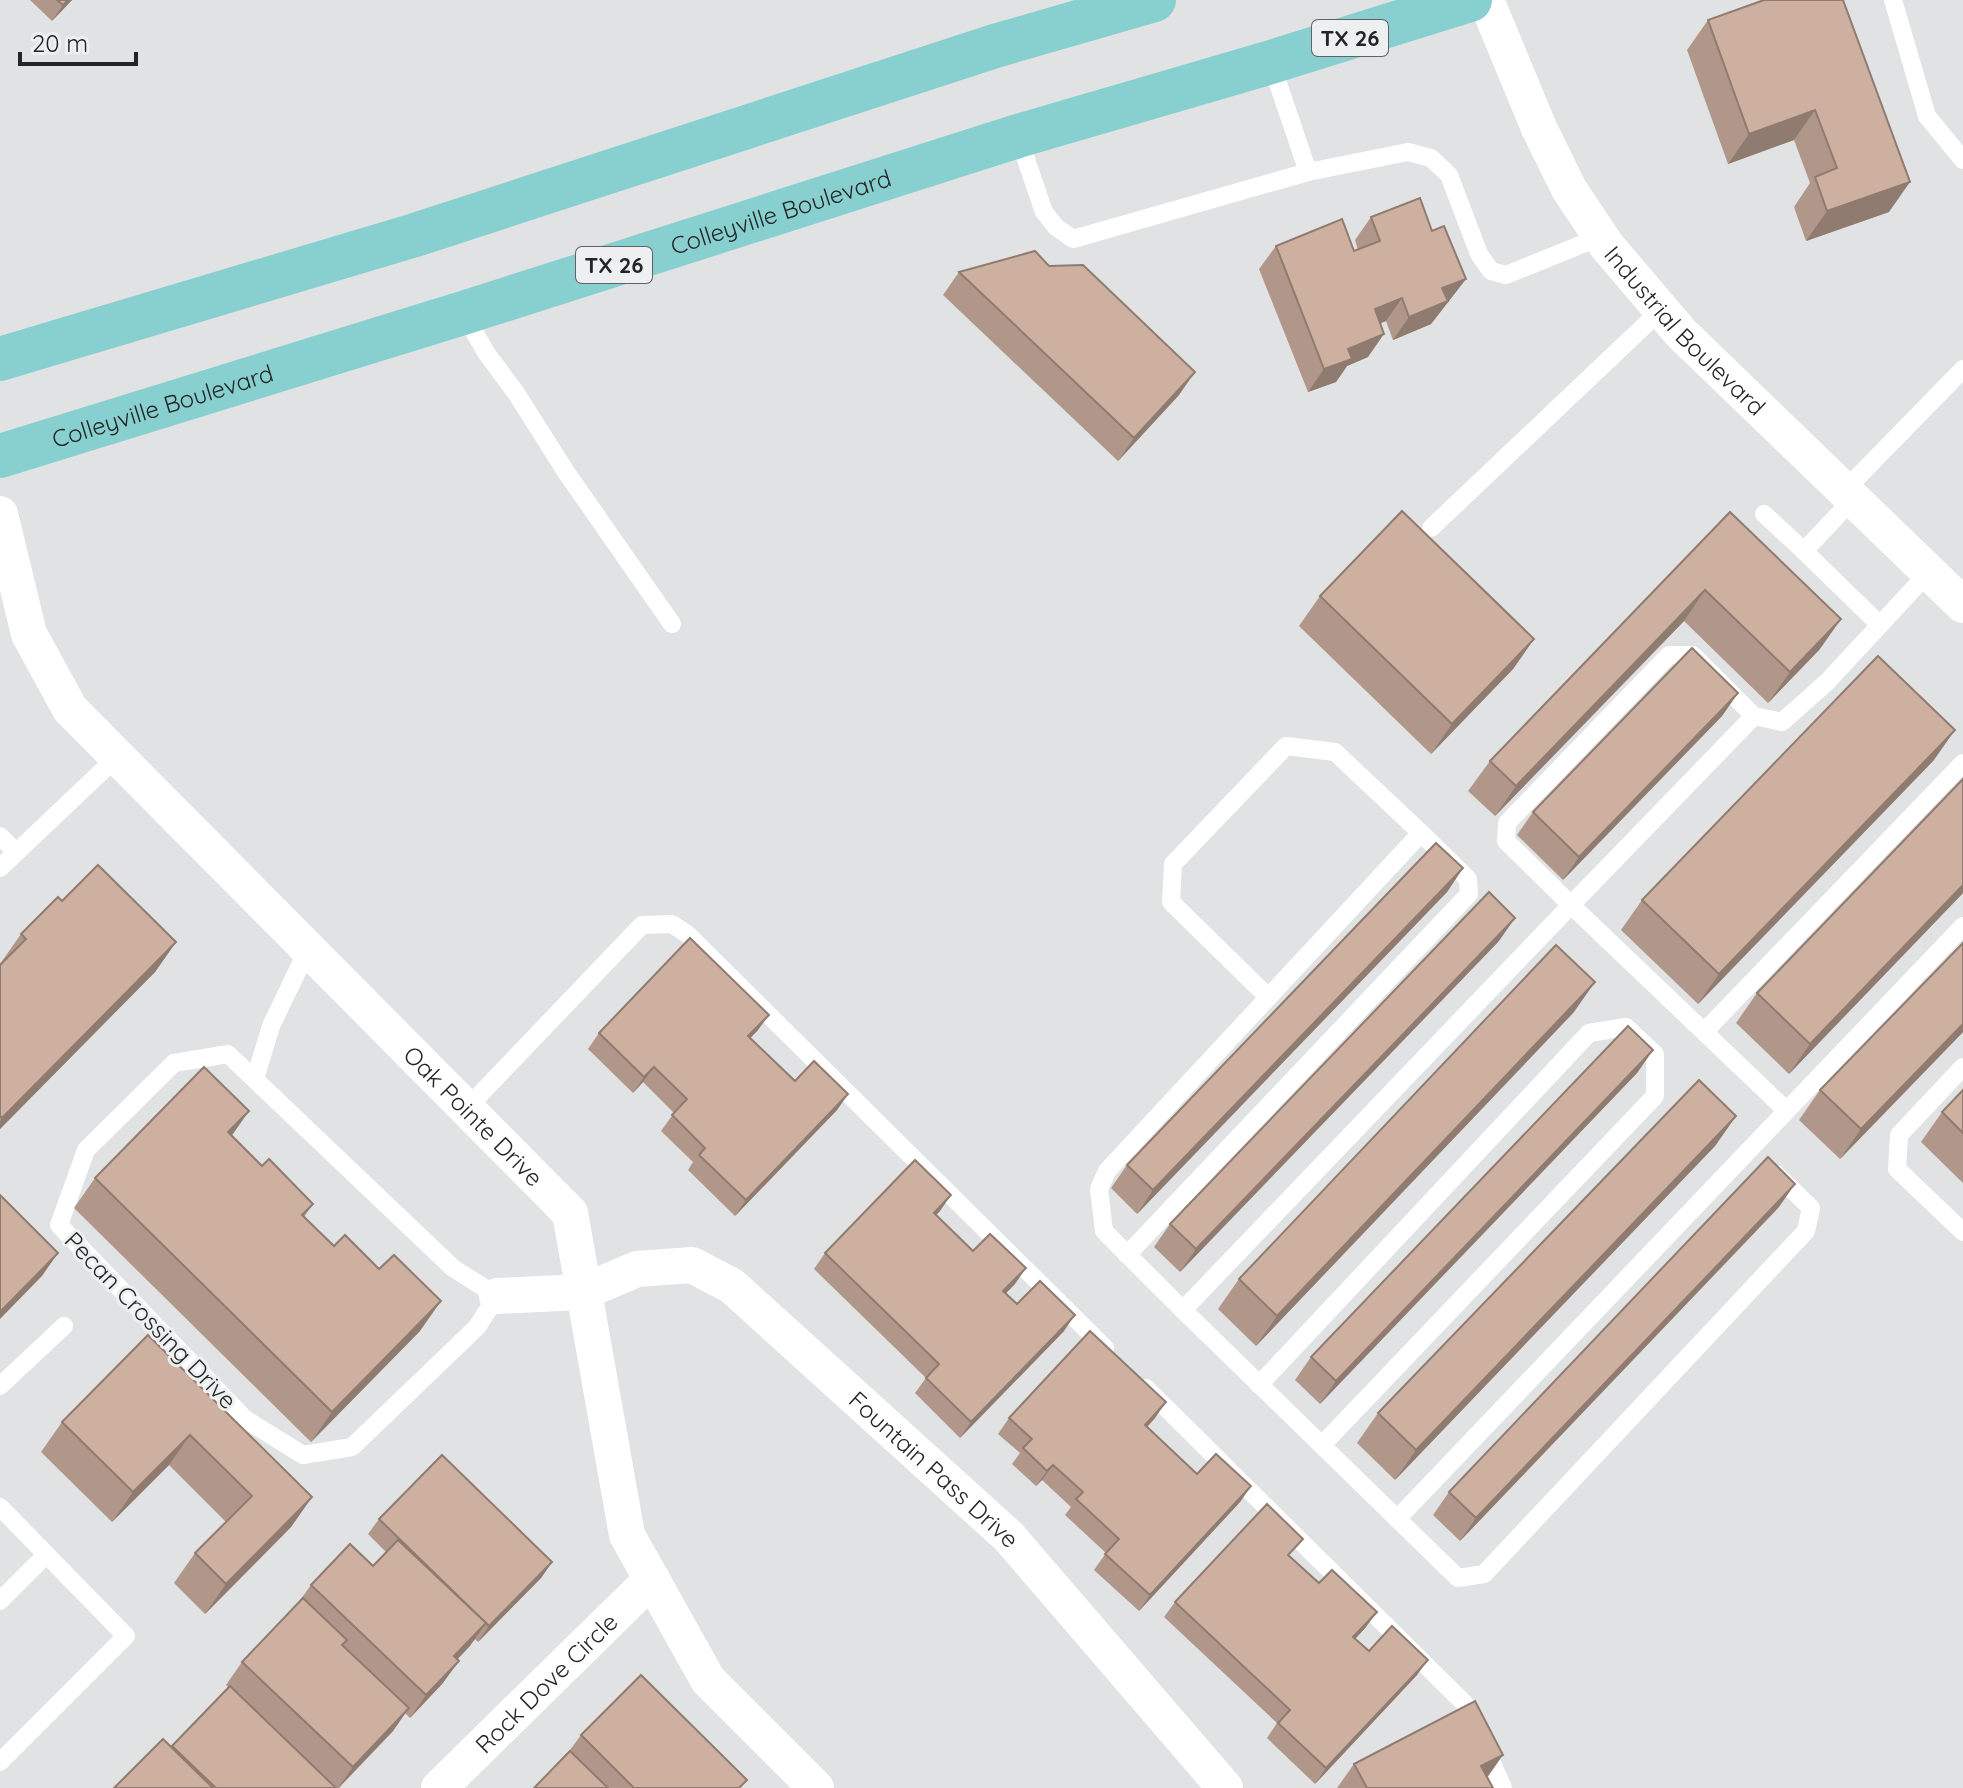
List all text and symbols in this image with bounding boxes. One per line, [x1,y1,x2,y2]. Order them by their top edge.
scale bar [20,16,136,66]
road number: TX 26 [1312,20,1388,56]
text: 20 m [32,28,88,58]
street label: Colleyville Boulevard [667,162,895,261]
street label: Industrial Boulevard [1598,239,1772,421]
road number: TX 26 [576,247,652,283]
street label: Colleyville Boulevard [48,358,277,454]
street label: Oak Pointe Drive [397,1039,550,1192]
street label: Pecan Crossing Drive [59,1225,243,1415]
street label: Fountain Pass Drive [843,1385,1026,1553]
street label: Rock Dove Circle [469,1607,624,1759]

